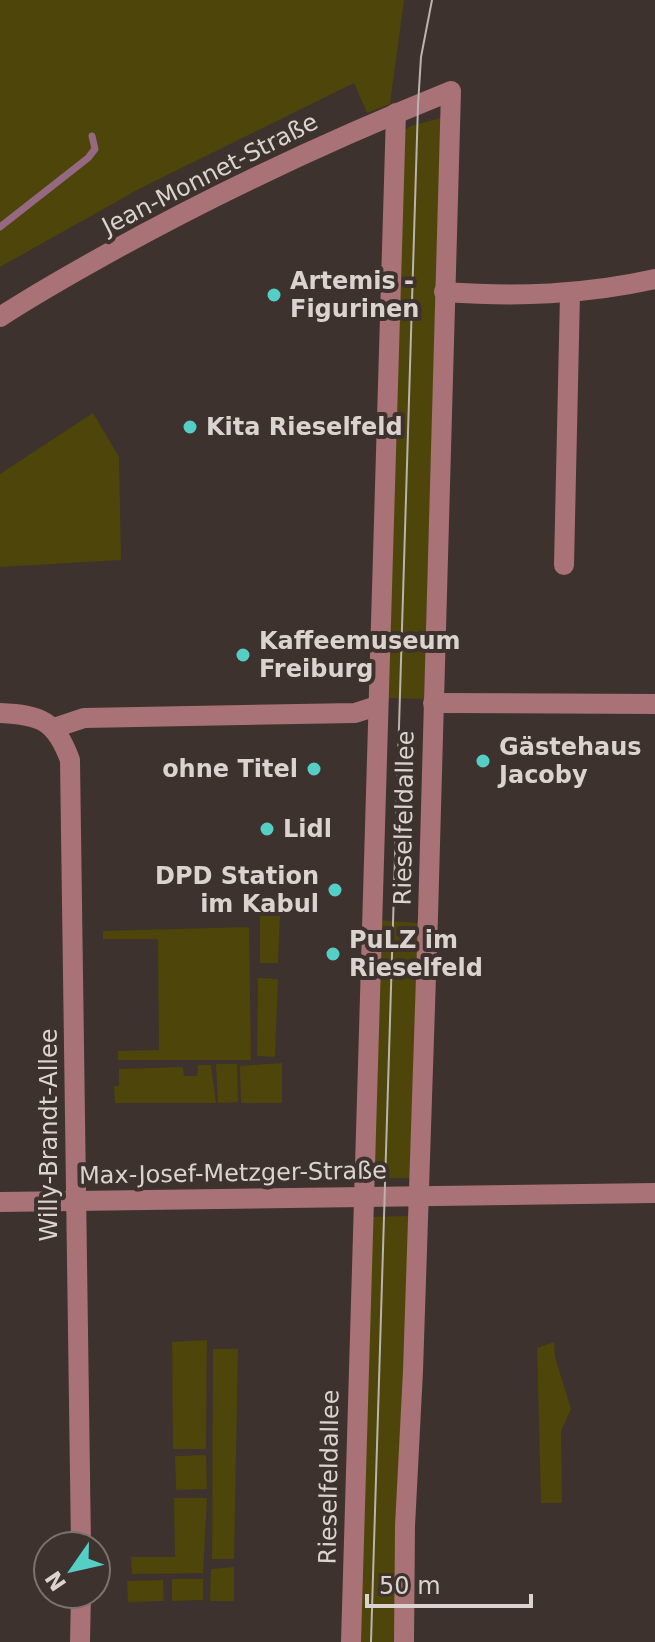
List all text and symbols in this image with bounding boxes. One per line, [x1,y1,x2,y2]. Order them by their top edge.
street label: Jean-Monnet-Straße [96,107,322,241]
place label: Artemis - Figurinen [290,267,419,323]
marker: Artemis - Figurinen [265,286,283,304]
place label: Kita Rieselfeld [206,413,403,441]
marker: Kita Rieselfeld [181,418,199,436]
place label: Kaffeemuseum Freiburg [259,627,461,683]
marker: Kaffeemuseum Freiburg [234,646,252,664]
street label: Rieselfeldallee [388,730,420,906]
place label: Gästehaus Jacoby [497,733,642,789]
marker: Gästehaus Jacoby [474,752,492,770]
place label: ohne Titel [162,755,298,783]
marker: ohne Titel [305,760,323,778]
place label: Lidl [283,815,332,843]
marker: Lidl [258,820,276,838]
place label: DPD Station im Kabul [155,862,319,918]
marker: DPD Station im Kabul [326,881,344,899]
place label: PuLZ im Rieselfeld [349,926,483,982]
marker: PuLZ im Rieselfeld [324,945,342,963]
street label: Willy-Brandt-Allee [35,1028,63,1242]
street label: Max-Josef-Metzger-Straße [79,1156,387,1190]
street label: Rieselfeldallee [313,1389,345,1565]
north arrow [32,1530,112,1610]
scale bar [367,1558,531,1608]
text: N [40,1566,71,1596]
text: 50 m [379,1572,441,1600]

